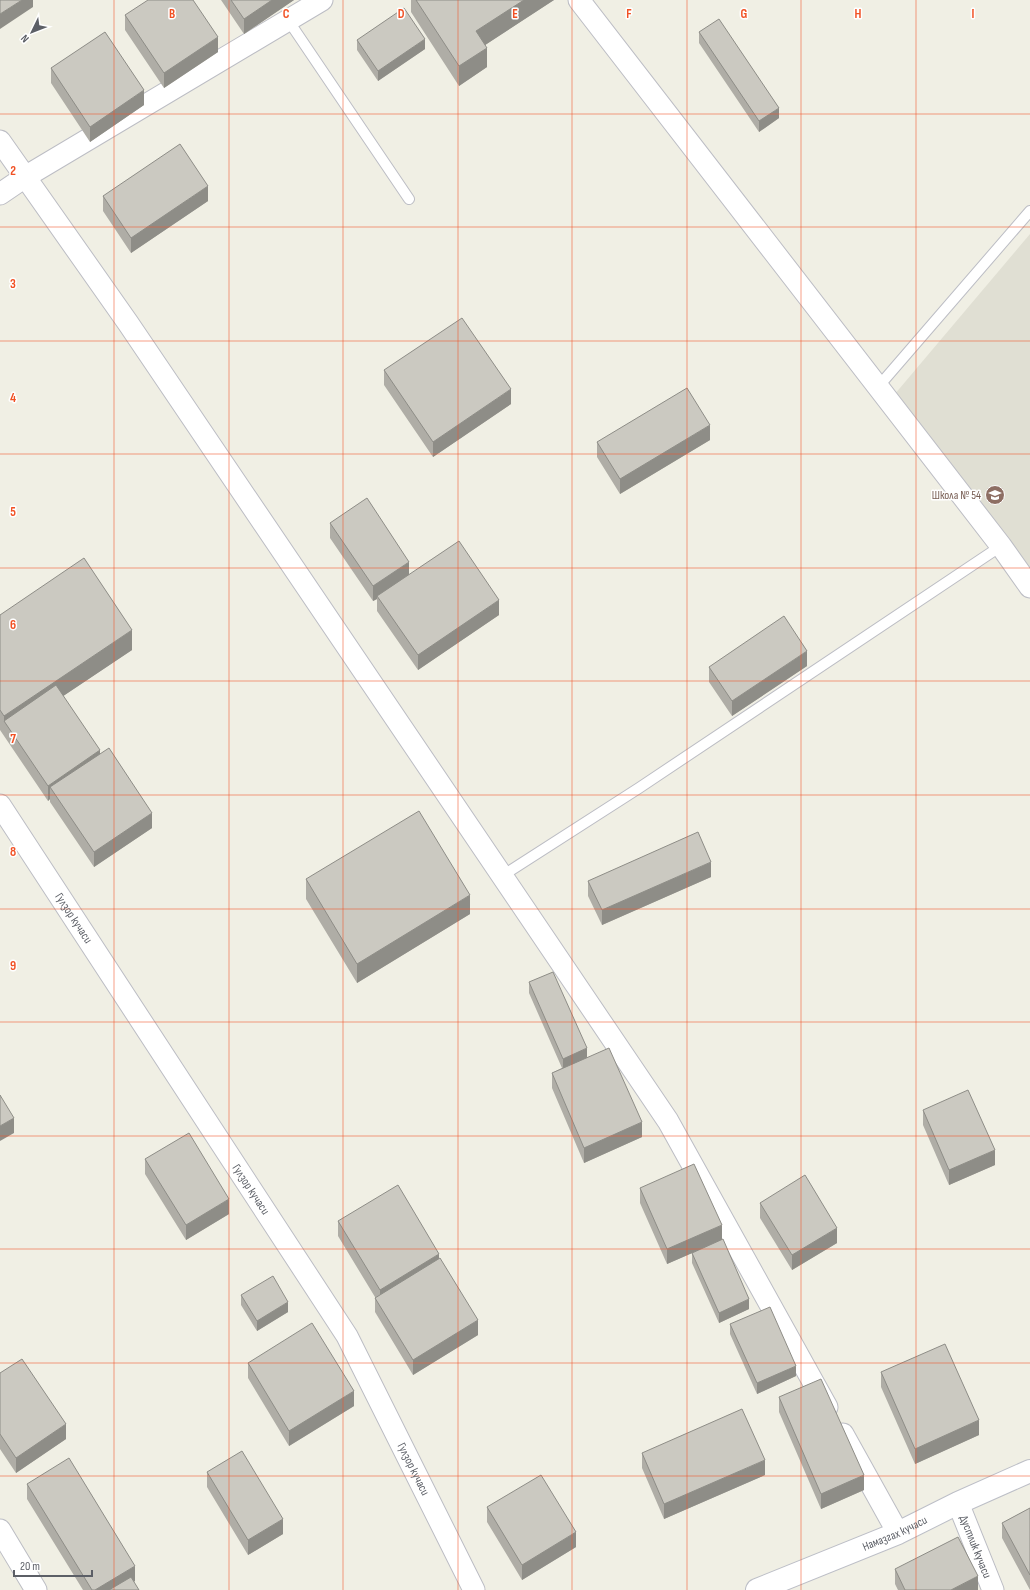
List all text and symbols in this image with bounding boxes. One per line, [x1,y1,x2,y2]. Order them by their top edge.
text: B [169,6,175,22]
text: C [283,6,290,22]
text: D [398,6,405,22]
text: E [512,6,518,22]
text: F [626,6,632,22]
text: G [741,6,748,22]
text: H [855,6,862,22]
text: I [972,6,975,22]
north arrow [12,12,52,52]
text: N [18,32,32,45]
text: 2 [10,163,16,179]
text: 3 [10,276,16,292]
text: 4 [10,390,16,406]
school or university icon: Школа № 54 [984,484,1006,506]
place label: Школа № 54 [932,488,981,503]
text: 5 [10,504,16,520]
text: 6 [10,617,16,633]
text: 7 [10,731,16,747]
text: 8 [10,844,16,860]
street label: Гулзор кучаси [52,890,96,946]
text: 9 [10,958,16,974]
street label: Гулзор кучаси [229,1161,273,1217]
street label: Гулзор кучаси [394,1440,433,1498]
street label: Намазгах кучаси [860,1512,930,1554]
street label: Дустлик кучаси [956,1513,995,1580]
scale bar [14,1552,92,1578]
text: 20 m [20,1559,40,1574]

